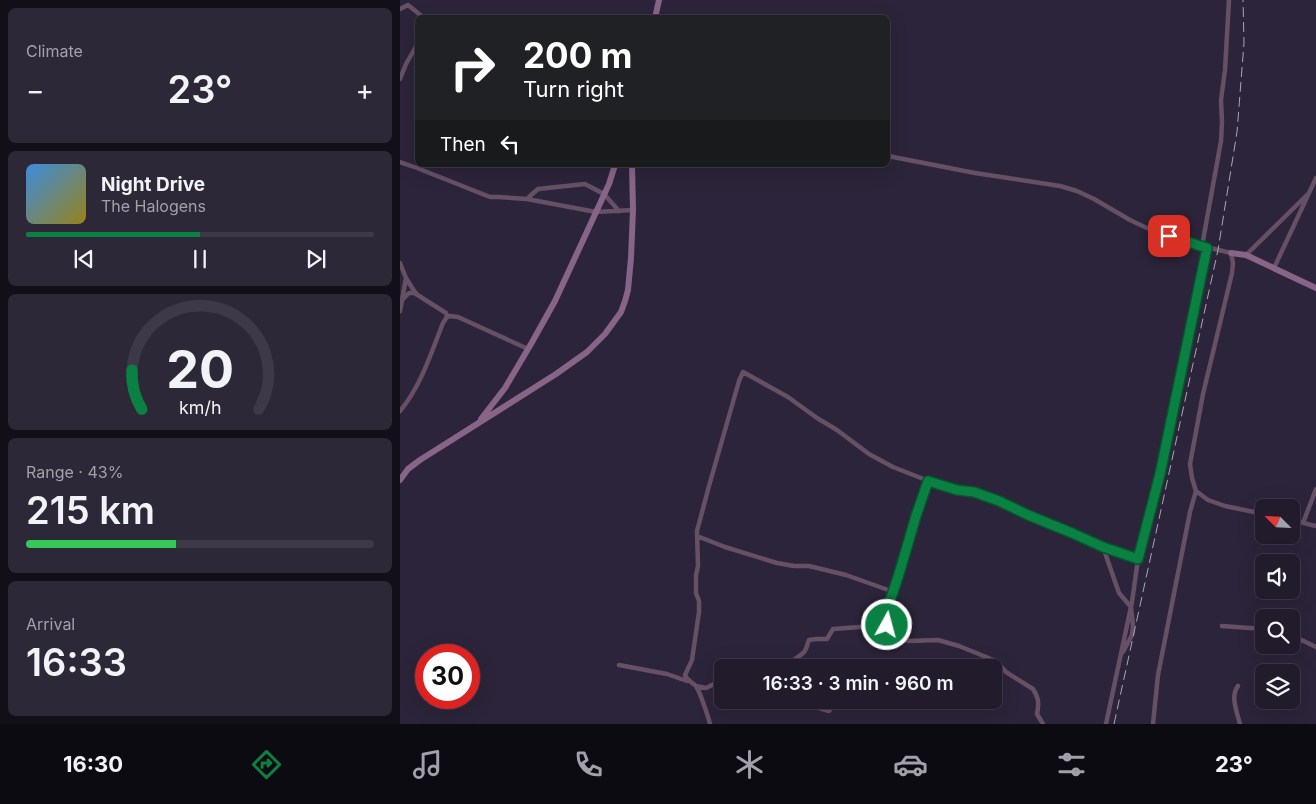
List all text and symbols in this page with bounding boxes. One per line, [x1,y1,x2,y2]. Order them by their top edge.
text: 200 m [523,34,632,76]
icon: right [440,35,505,100]
text: Climate [26,41,83,61]
text: 23° [168,66,232,112]
text: − [26,73,45,107]
text: + [355,73,374,107]
text: Turn right [523,76,624,102]
icon: left [496,130,524,158]
text: Then [440,133,486,156]
text: Night Drive [101,173,205,196]
text: The Halogens [101,196,206,216]
pin [1148,215,1190,257]
icon: arrive [1155,222,1183,250]
icon: previous [70,245,98,273]
icon: pause [186,245,214,273]
icon: next [302,245,330,273]
text: 20 [166,338,234,401]
text: km/h [179,397,221,418]
text: Range · 43% [26,462,123,482]
text: 215 km [26,487,155,533]
north arrow [1255,499,1300,544]
map controls [1255,499,1300,709]
button: sound [1255,554,1300,599]
position arrow [860,598,912,650]
button: search [1255,609,1300,654]
text: Arrival [26,614,75,634]
text: 16:33 [26,639,127,685]
speed limit sign: 30 [415,644,480,709]
button: layers [1255,664,1300,709]
text: 16:33 · 3 min · 960 m [762,672,954,695]
icon: directions [249,747,284,782]
icon: music [410,747,445,782]
icon: phone [571,747,606,782]
icon: climate [732,747,767,782]
icon: car [893,747,928,782]
icon: filters [1054,747,1089,782]
text: 16:30 [63,751,123,777]
text: 23° [1215,751,1253,777]

